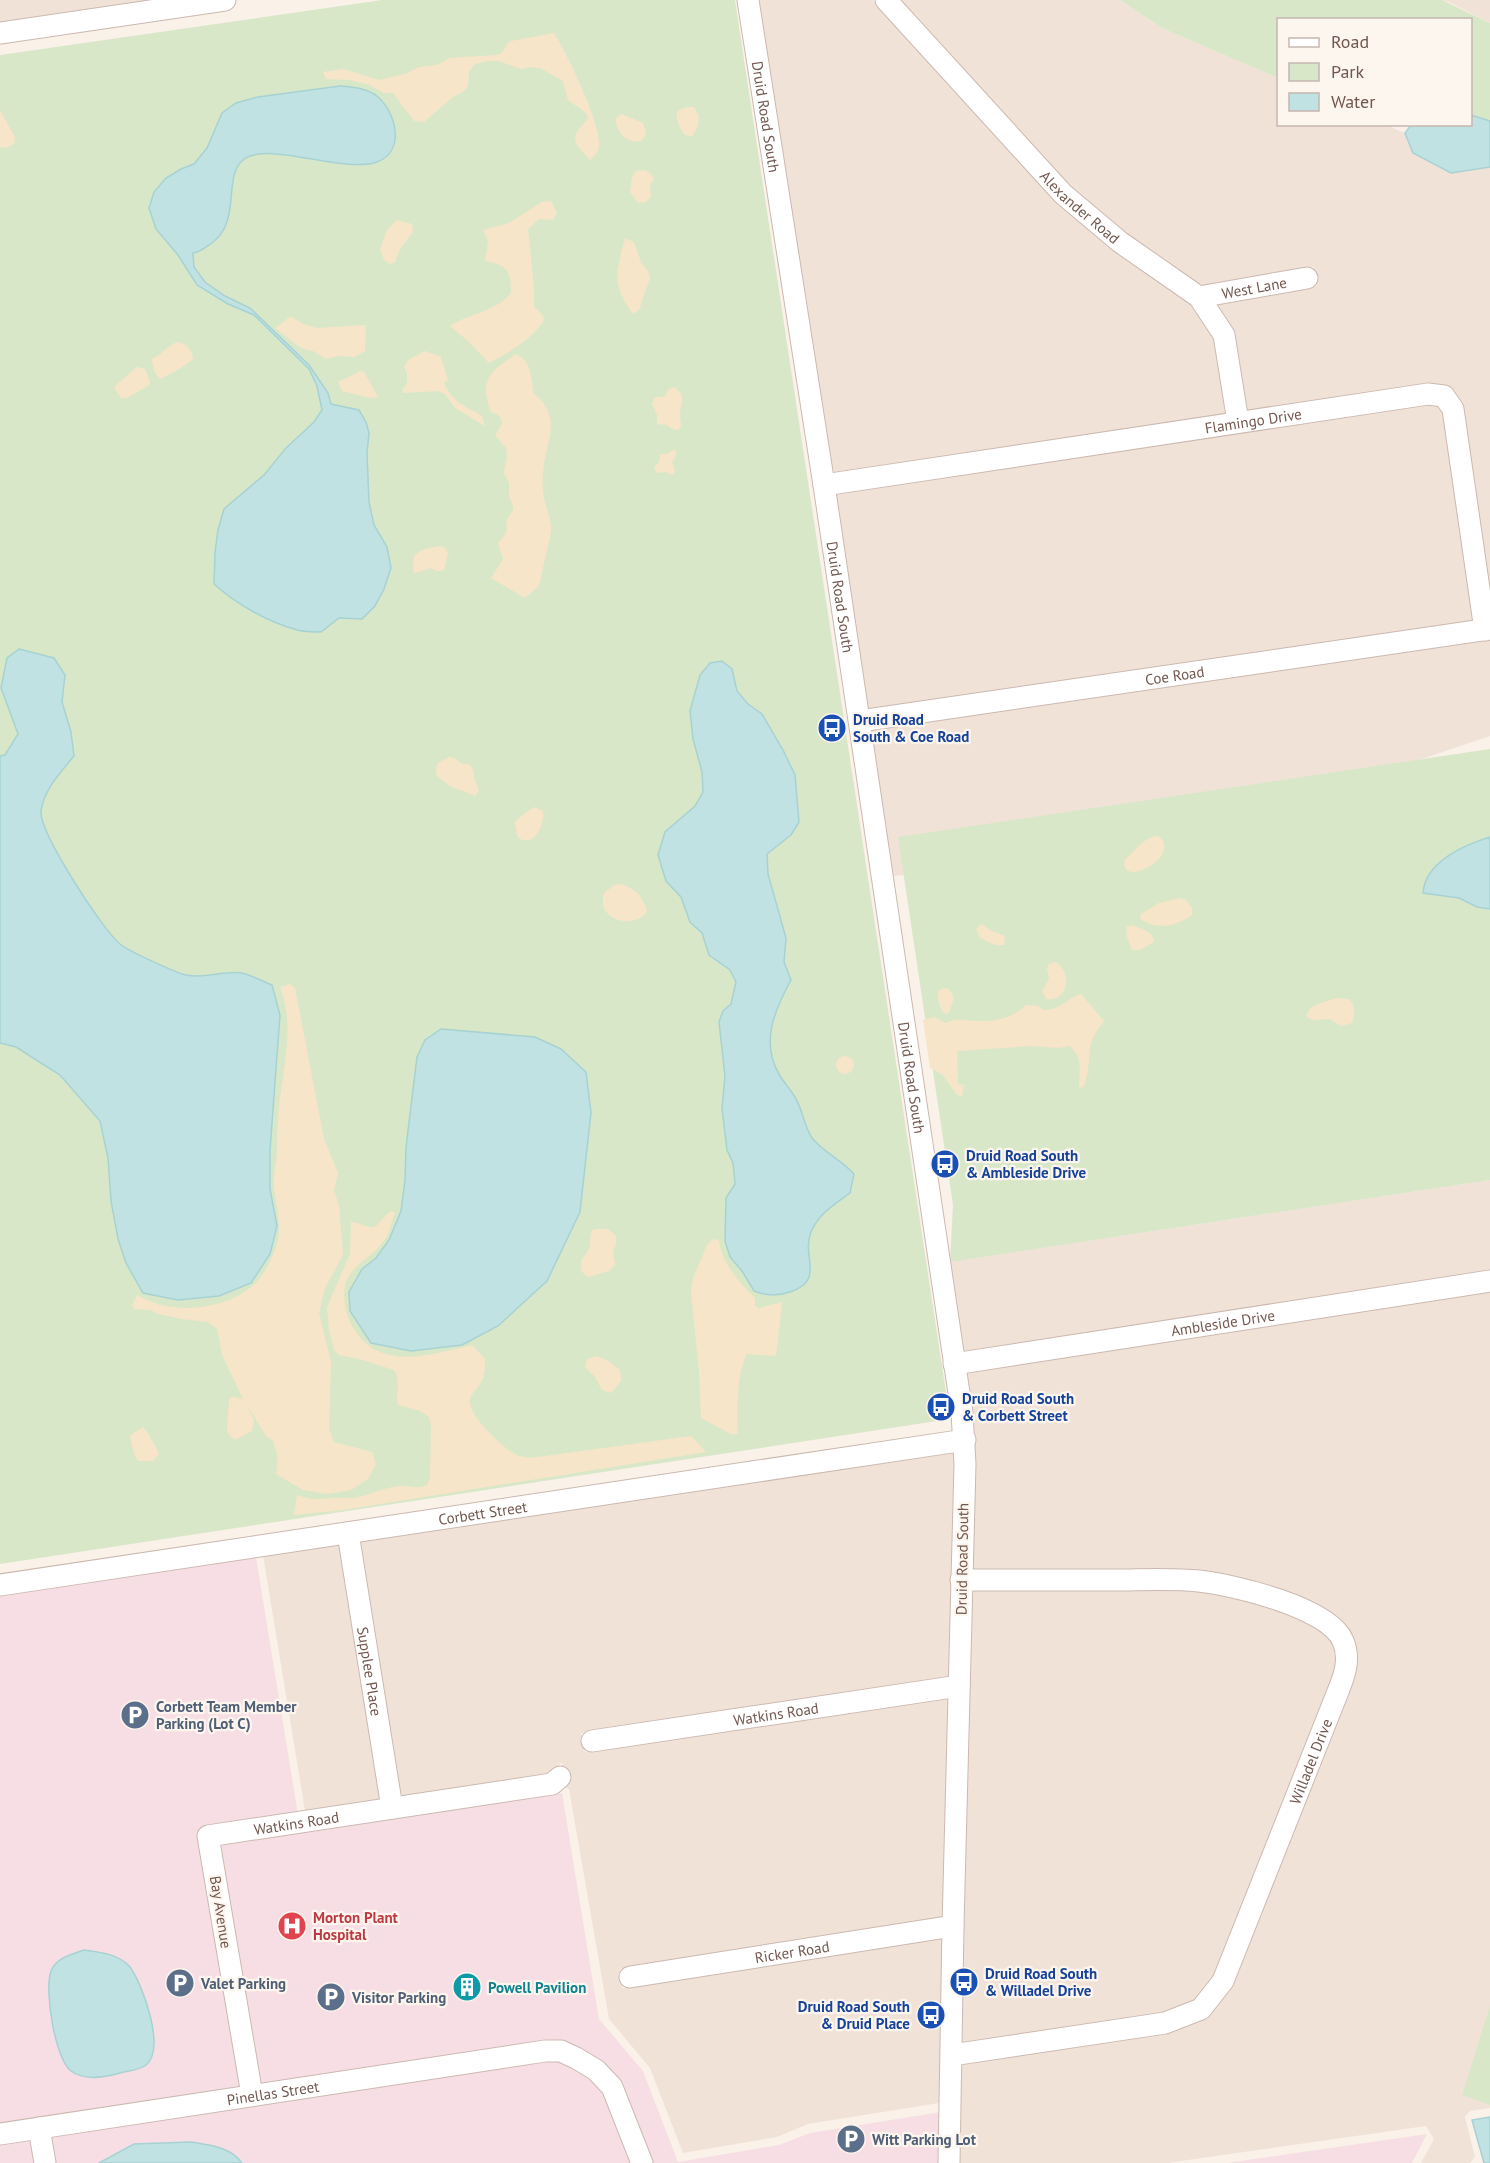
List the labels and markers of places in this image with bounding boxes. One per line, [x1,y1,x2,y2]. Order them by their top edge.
place label: Druid Road South & Coe Road [853,710,969,746]
bus stop icon: Druid Road South & Coe Road [816,712,848,744]
place label: Druid Road South & Ambleside Drive [966,1146,1087,1182]
bus stop icon: Druid Road South & Ambleside Drive [929,1148,961,1180]
place label: Druid Road South & Corbett Street [962,1389,1074,1425]
bus stop icon: Druid Road South & Corbett Street [925,1391,957,1423]
place label: Corbett Team Member Parking (Lot C) [156,1697,297,1733]
parking icon: Corbett Team Member Parking (Lot C) [119,1699,151,1731]
place label: Morton Plant Hospital [313,1908,399,1944]
hospital icon: Morton Plant Hospital [276,1910,308,1942]
place label: Druid Road South & Willadel Drive [985,1964,1097,2000]
bus stop icon: Druid Road South & Willadel Drive [948,1966,980,1998]
parking icon: Valet Parking [164,1967,196,1999]
building icon: Powell Pavilion [451,1971,483,2003]
place label: Valet Parking [200,1974,286,1993]
place label: Powell Pavilion [488,1978,586,1997]
parking icon: Visitor Parking [315,1981,347,2013]
place label: Visitor Parking [351,1988,446,2007]
place label: Druid Road South & Druid Place [798,1997,910,2033]
bus stop icon: Druid Road South & Druid Place [915,1999,947,2031]
parking icon: Witt Parking Lot [835,2123,867,2155]
place label: Witt Parking Lot [872,2130,977,2149]

